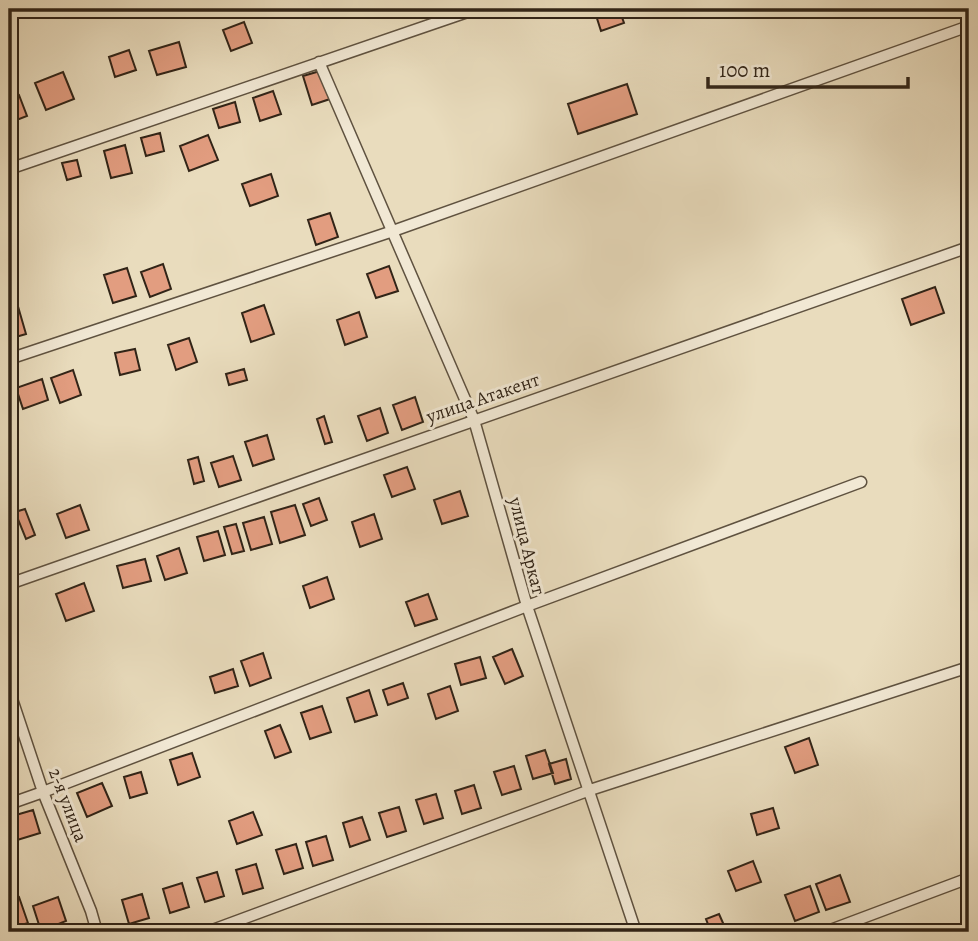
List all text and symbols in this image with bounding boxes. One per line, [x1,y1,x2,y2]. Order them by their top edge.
scale bar [708,46,908,90]
text: 100 m [719,56,770,84]
street label: улица Атакент [422,366,544,430]
street label: улица Аркат [502,494,552,598]
street label: 2-я улица [42,764,94,846]

